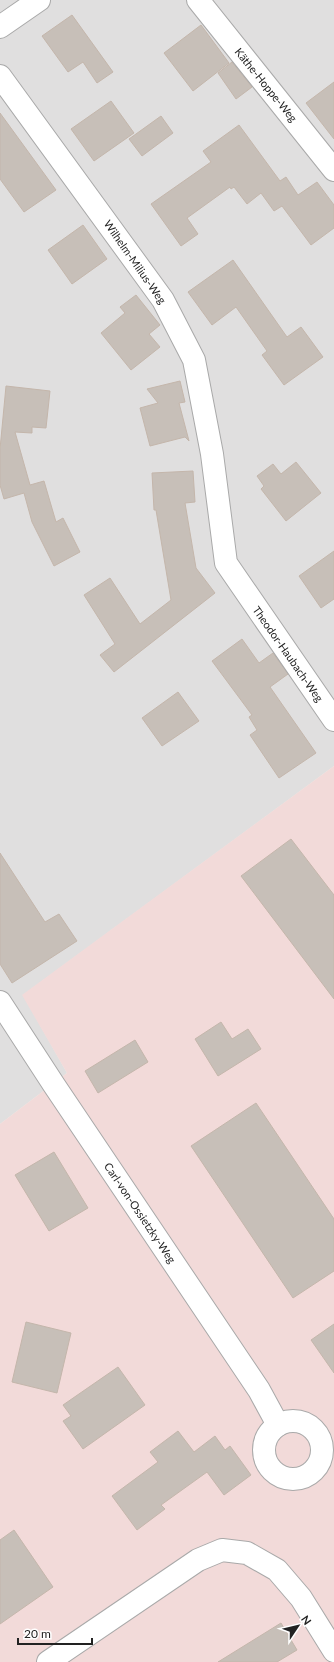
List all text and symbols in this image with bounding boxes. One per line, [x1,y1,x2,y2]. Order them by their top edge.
street label: Käthe-Hoppe-Weg [233,45,300,125]
street label: Wilhelm-Milius-Weg [102,217,169,306]
street label: Theodor-Haubach-Weg [250,603,327,704]
street label: Carl-von-Ossietzky-Weg [102,1160,179,1266]
north arrow [278,1606,318,1646]
text: N [299,1613,314,1627]
scale bar [18,1620,92,1646]
text: 20 m [24,1626,51,1641]

